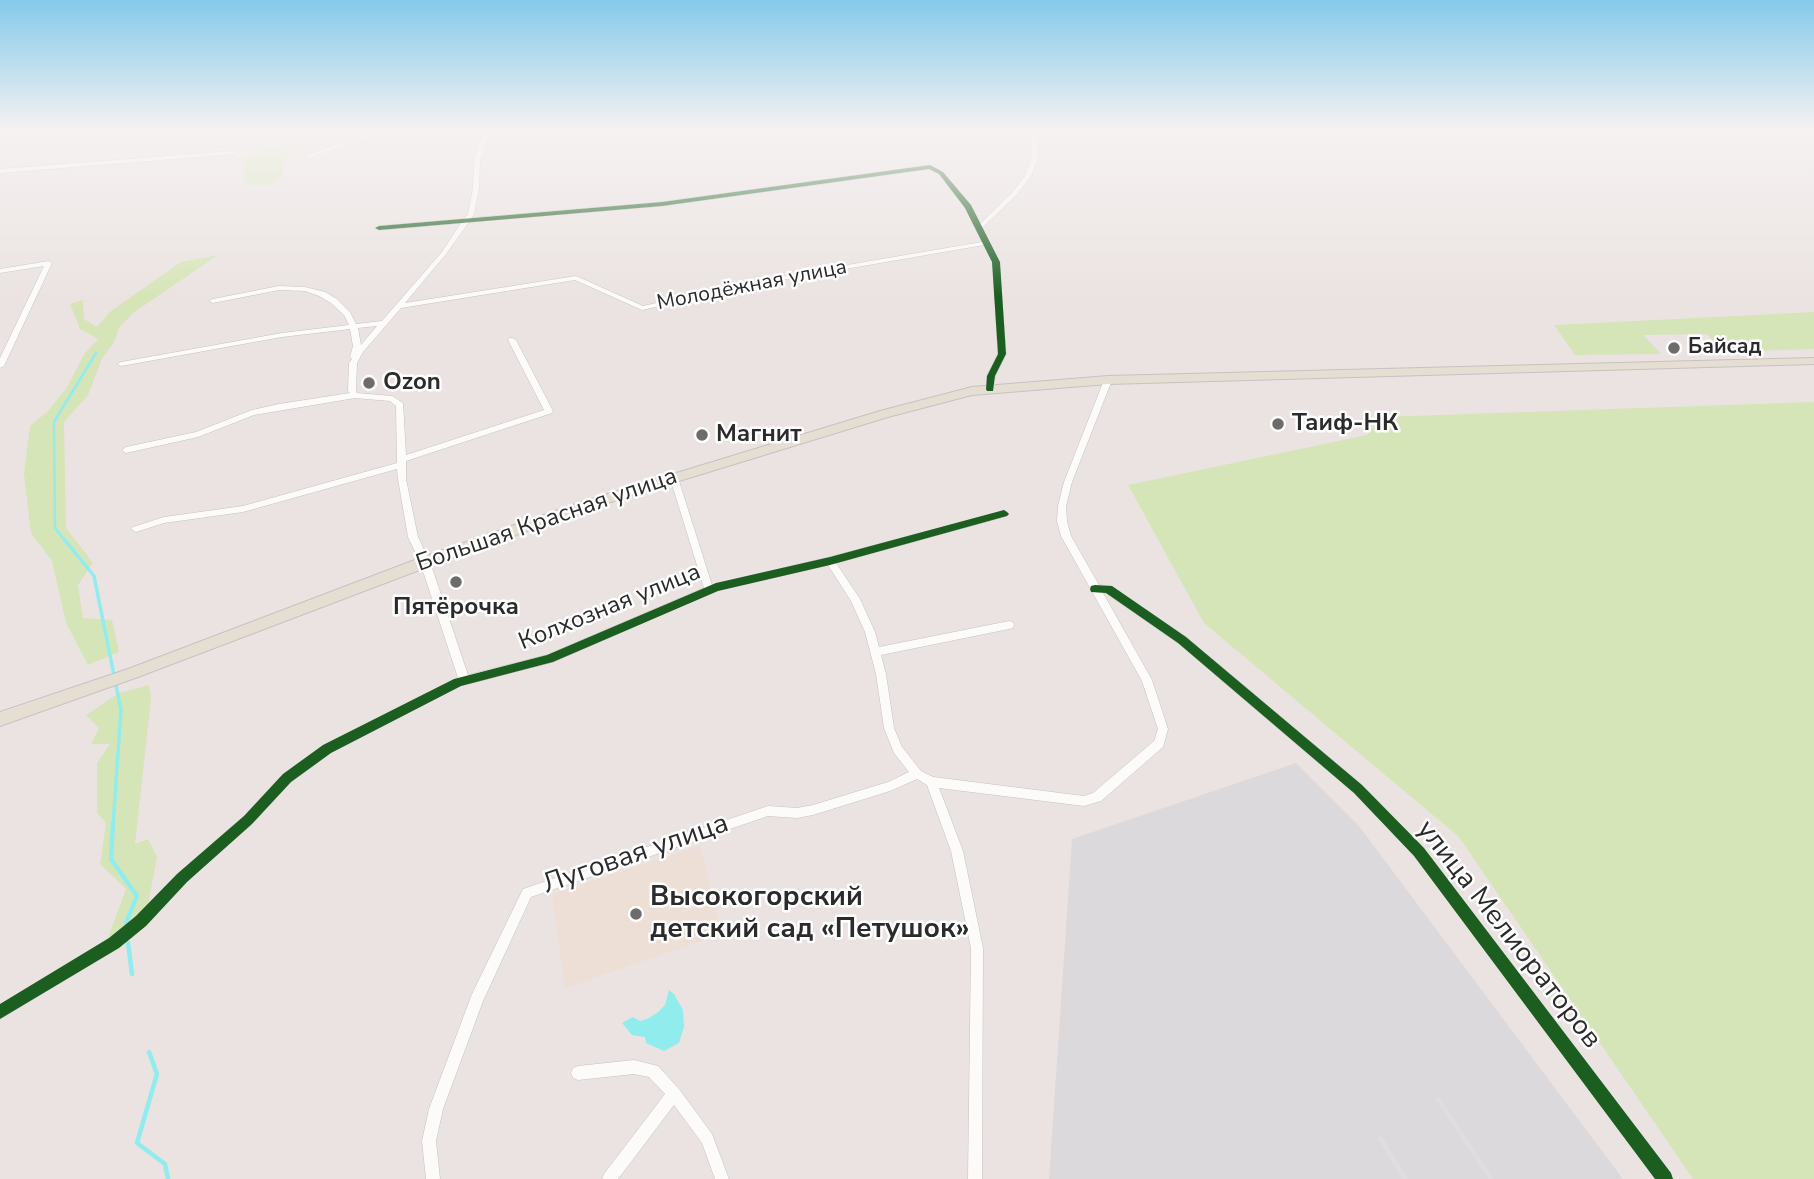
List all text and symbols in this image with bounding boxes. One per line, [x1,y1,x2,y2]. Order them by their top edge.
street label: Молодёжная улица [655,255,849,317]
place label: Байсад [1688,335,1762,361]
marker: Байсад [1666,340,1682,356]
place label: Ozon [383,369,441,397]
marker: Ozon [361,375,377,391]
place label: Таиф-НК [1292,410,1398,438]
marker: Таиф-НК [1270,416,1286,432]
place label: Магнит [716,421,802,449]
marker: Магнит [694,427,710,443]
street label: Большая Красная улица [413,463,681,579]
street label: Колхозная улица [515,558,705,658]
marker: Пятёрочка [448,574,464,590]
place label: Пятёрочка [393,594,519,622]
street label: Луговая улица [539,807,733,903]
street label: улица Мелиораторов [1408,814,1608,1056]
place label: Высокогорский детский сад «Петушок» [650,881,969,947]
marker: Высокогорский детский сад «Петушок» [628,906,644,922]

